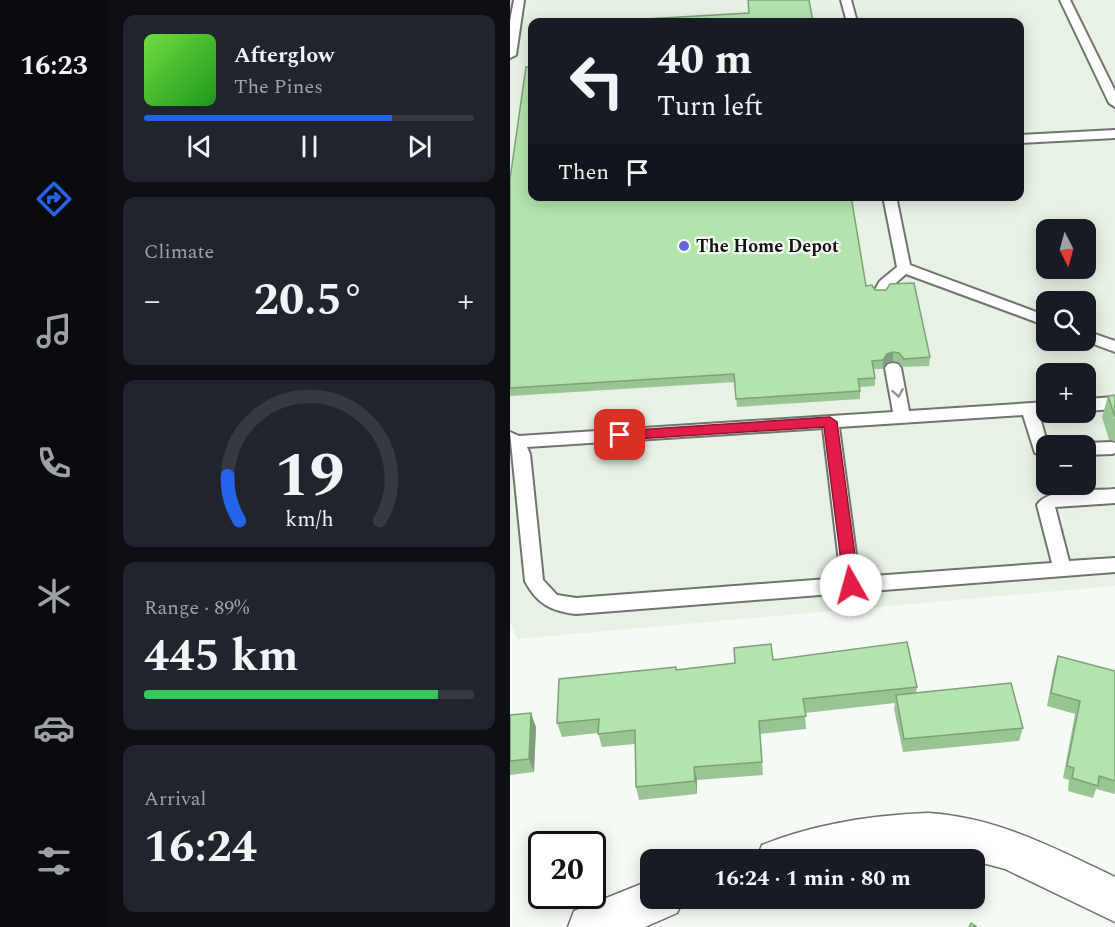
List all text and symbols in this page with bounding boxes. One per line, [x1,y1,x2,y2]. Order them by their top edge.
text: 40 m [657,29,752,92]
text: Afterglow [234,39,334,72]
icon: left [558,42,636,120]
text: 16:23 [20,45,88,87]
text: The Pines [234,72,323,102]
text: Turn left [657,86,763,128]
icon: previous [183,130,216,163]
icon: pause [293,130,326,163]
icon: next [403,130,436,163]
text: Then [558,156,609,189]
icon: arrive [621,156,654,189]
icon: directions [33,178,75,220]
north arrow [1036,219,1096,279]
map controls [1036,219,1096,495]
place label: The Home Depot [696,233,839,260]
text: Climate [144,237,214,267]
marker: The Home Depot [677,239,691,253]
text: 20.5° [254,266,364,335]
text: − [144,276,161,326]
text: + [457,276,474,326]
button: search [1036,291,1096,351]
icon: music [33,310,75,352]
button: + [1036,363,1096,423]
one-way arrow [891,387,904,397]
pin [594,409,645,460]
icon: arrive [603,418,636,451]
text: 19 [274,429,344,524]
button: − [1036,435,1096,495]
icon: phone [33,442,75,484]
text: km/h [285,503,333,536]
position arrow [819,553,883,617]
icon: climate [33,575,75,617]
text: Range · 89% [144,593,249,623]
text: 445 km [144,622,299,691]
icon: car [33,707,75,749]
text: Arrival [144,784,206,814]
text: 16:24 [144,813,257,882]
speed limit sign: 20 [528,831,606,909]
icon: filters [33,840,75,882]
text: 16:24 · 1 min · 80 m [714,862,911,895]

